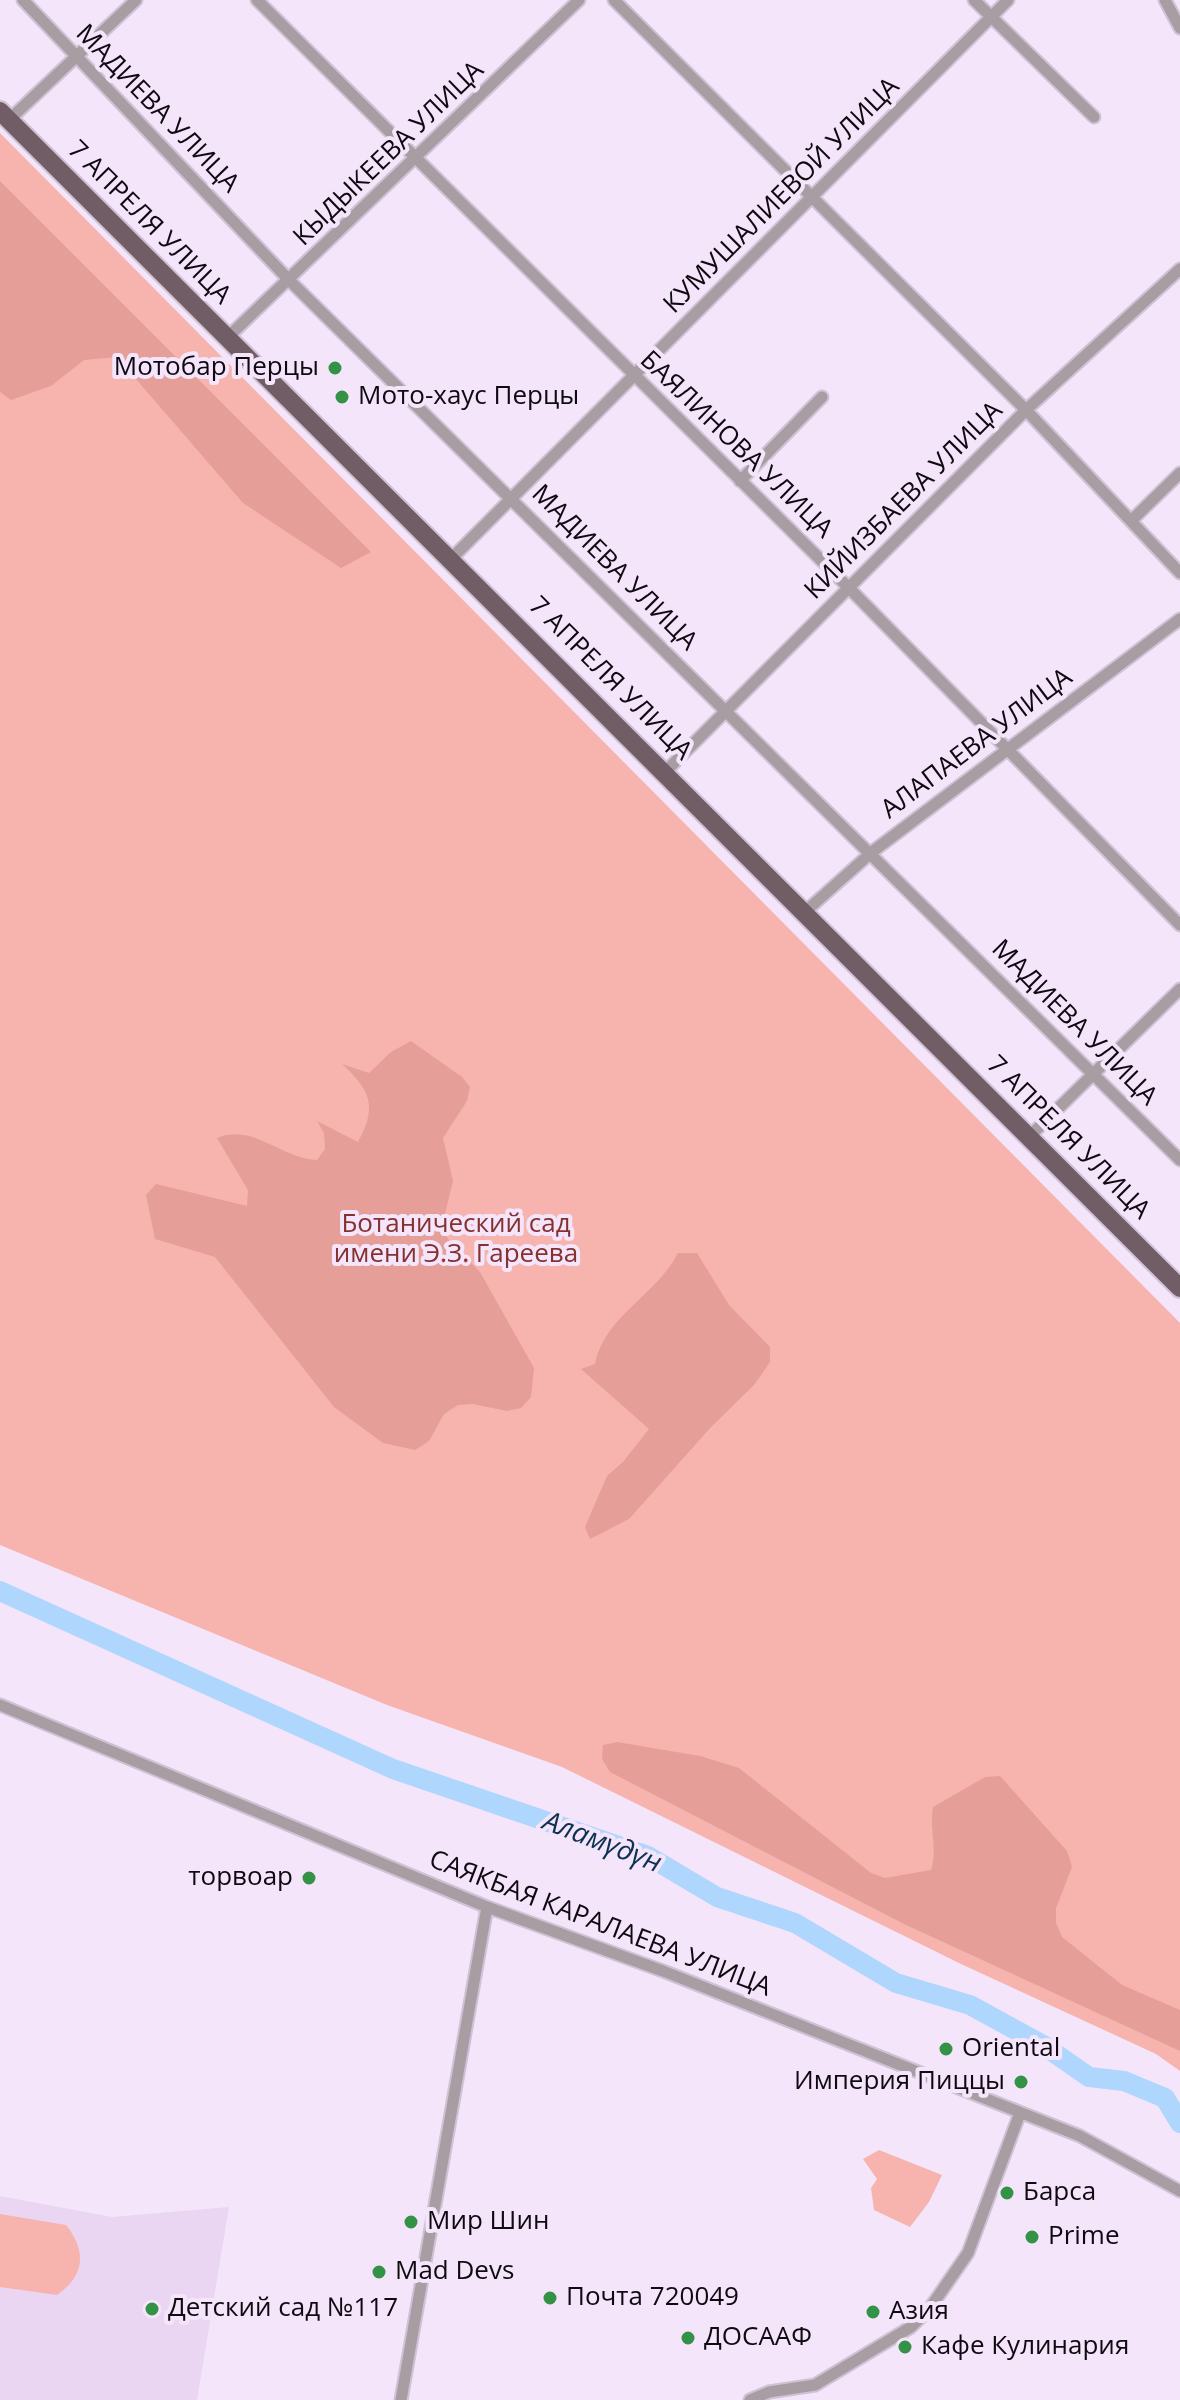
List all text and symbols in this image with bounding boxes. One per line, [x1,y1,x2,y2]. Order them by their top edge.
street label: МАДИЕВА УЛИЦА [69,18,245,200]
street label: КЫДЫКЕЕВА УЛИЦА [287,55,491,253]
street label: КУМУШАЛИЕВОЙ УЛИЦА [658,72,906,320]
street label: 7 АПРЕЛЯ УЛИЦА [61,135,237,311]
street label: БАЯЛИНОВА УЛИЦА [633,345,839,545]
place label: Мотобар Перцы [114,352,319,384]
marker: Мотобар Перцы [326,359,344,377]
place label: Мото-хаус Перцы [358,381,579,413]
marker: Мото-хаус Перцы [333,388,351,406]
street label: КИЙИЗБАЕВА УЛИЦА [799,396,1009,606]
street label: МАДИЕВА УЛИЦА [525,479,703,657]
street label: 7 АПРЕЛЯ УЛИЦА [522,591,698,767]
street label: АЛАПАЕВА УЛИЦА [875,662,1079,826]
street label: МАДИЕВА УЛИЦА [985,934,1163,1112]
street label: 7 АПРЕЛЯ УЛИЦА [980,1050,1156,1226]
park label: Ботанический сад имени Э.З. Гареева [334,1209,578,1270]
water label: Аламүдүн [538,1805,666,1881]
street label: САЯКБАЯ КАРАЛАЕВА УЛИЦА [425,1844,775,2004]
place label: торвоар [188,1862,293,1894]
marker: торвоар [300,1869,318,1887]
place label: Oriental [962,2033,1060,2065]
marker: Oriental [937,2040,955,2058]
place label: Империя Пиццы [794,2066,1005,2098]
marker: Империя Пиццы [1012,2073,1030,2091]
place label: Барса [1023,2177,1096,2209]
marker: Барса [998,2184,1016,2202]
place label: Мир Шин [427,2206,549,2238]
marker: Мир Шин [402,2213,420,2231]
place label: Prime [1048,2221,1120,2253]
marker: Prime [1023,2228,1041,2246]
place label: Mad Devs [395,2256,514,2288]
marker: Mad Devs [370,2263,388,2281]
place label: Почта 720049 [566,2282,739,2314]
marker: Почта 720049 [541,2289,559,2307]
place label: Детский сад №117 [168,2293,398,2325]
place label: Азия [889,2296,949,2328]
marker: Детский сад №117 [143,2300,161,2318]
marker: Азия [864,2303,882,2321]
place label: ДОСААФ [704,2322,812,2354]
marker: ДОСААФ [679,2329,697,2347]
place label: Кафе Кулинария [921,2331,1129,2363]
marker: Кафе Кулинария [896,2338,914,2356]

